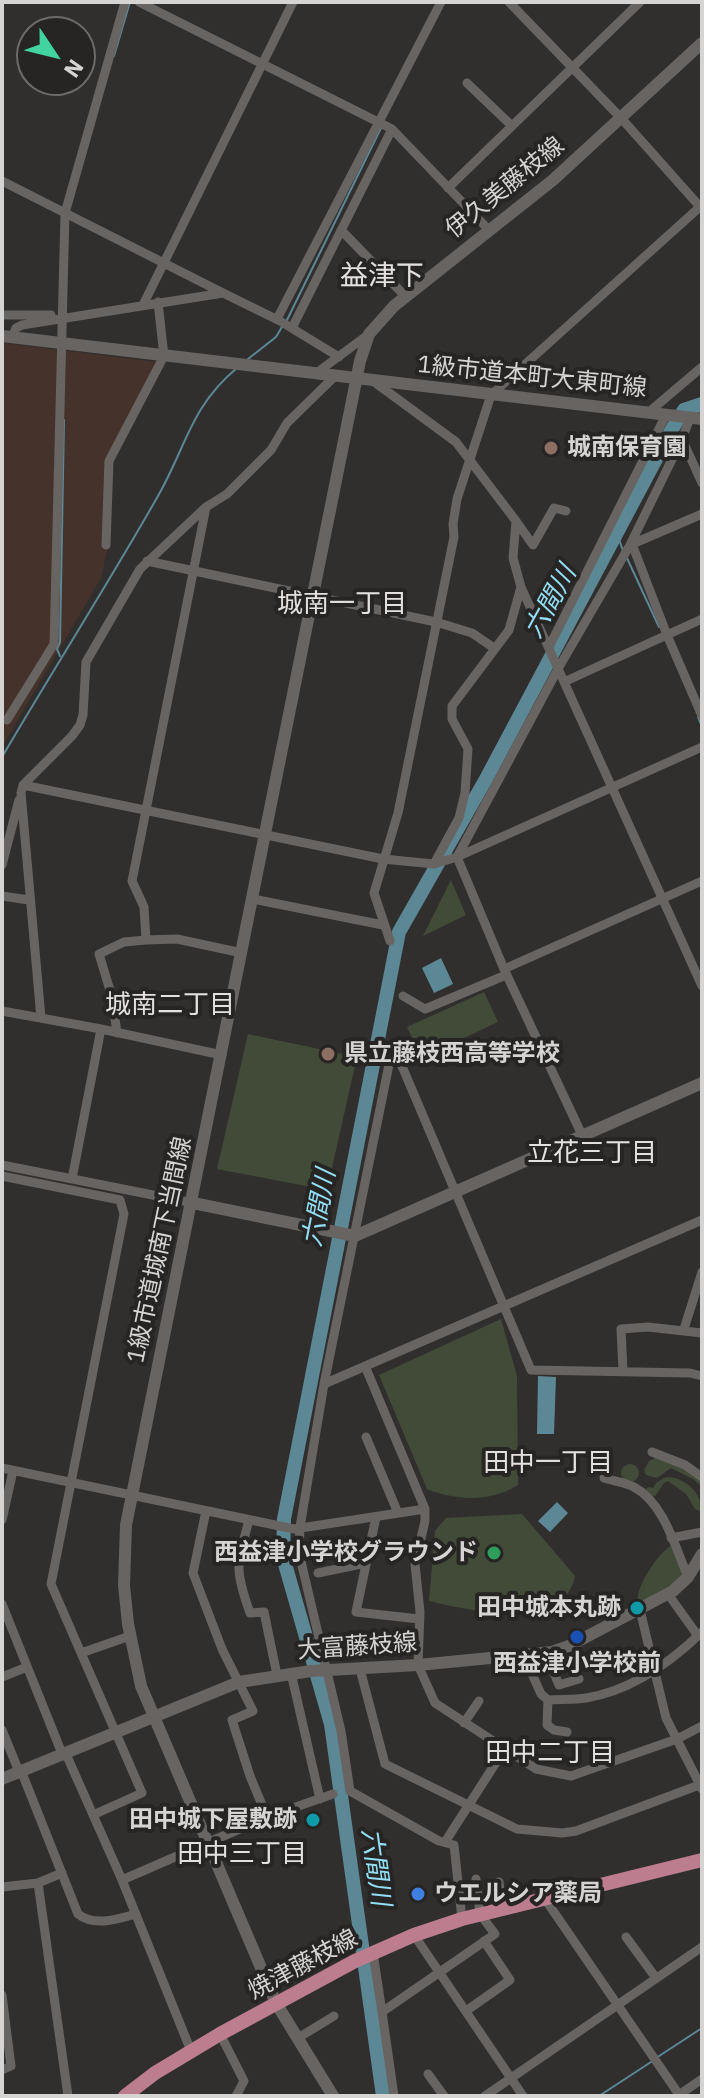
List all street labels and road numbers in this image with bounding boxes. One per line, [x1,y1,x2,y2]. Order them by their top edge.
street label: 伊久美藤枝線 [440,131,570,245]
street label: 1級市道本町大東町線 [416,351,648,403]
street label: 1級市道城南下当間線 [122,1134,198,1366]
street label: 大富藤枝線 [296,1628,418,1666]
street label: 焼津藤枝線 [243,1924,363,2006]

